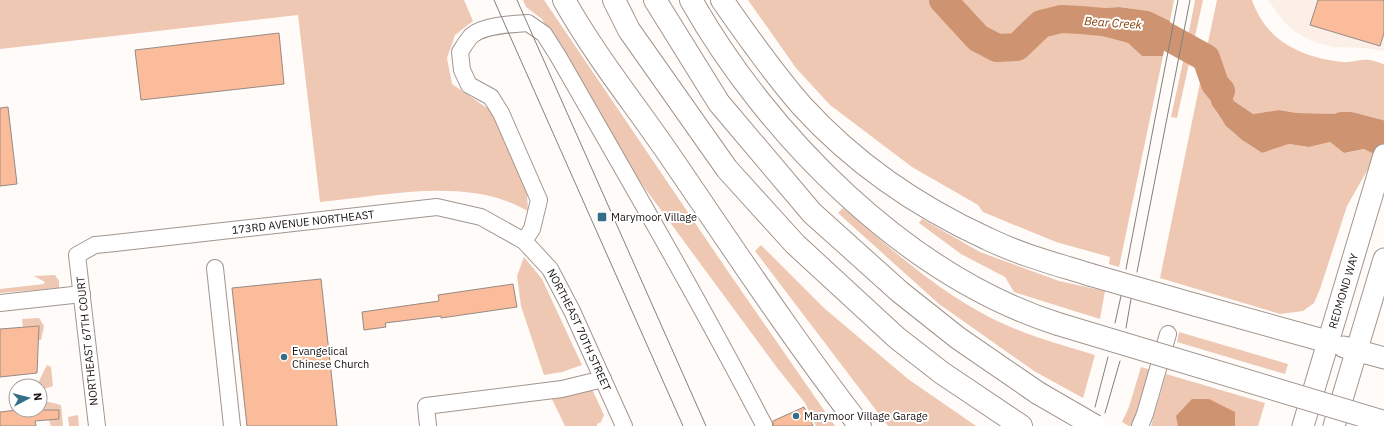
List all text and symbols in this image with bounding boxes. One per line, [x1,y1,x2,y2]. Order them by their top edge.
water label: Bear Creek [1084,13,1143,32]
street label: 173RD AVENUE NORTHEAST [231,207,376,237]
place label: Marymoor Village [611,210,697,224]
marker: Marymoor Village [596,211,608,223]
street label: REDMOND WAY [1325,251,1361,330]
street label: NORTHEAST 70TH STREET [544,266,615,394]
street label: NORTHEAST 67TH COURT [73,275,101,406]
place label: Evangelical Chinese Church [292,344,369,371]
marker: Evangelical Chinese Church [279,352,289,362]
north arrow [8,378,48,418]
text: N [30,392,45,402]
place label: Marymoor Village Garage [804,409,928,423]
marker: Marymoor Village Garage [791,411,801,421]

